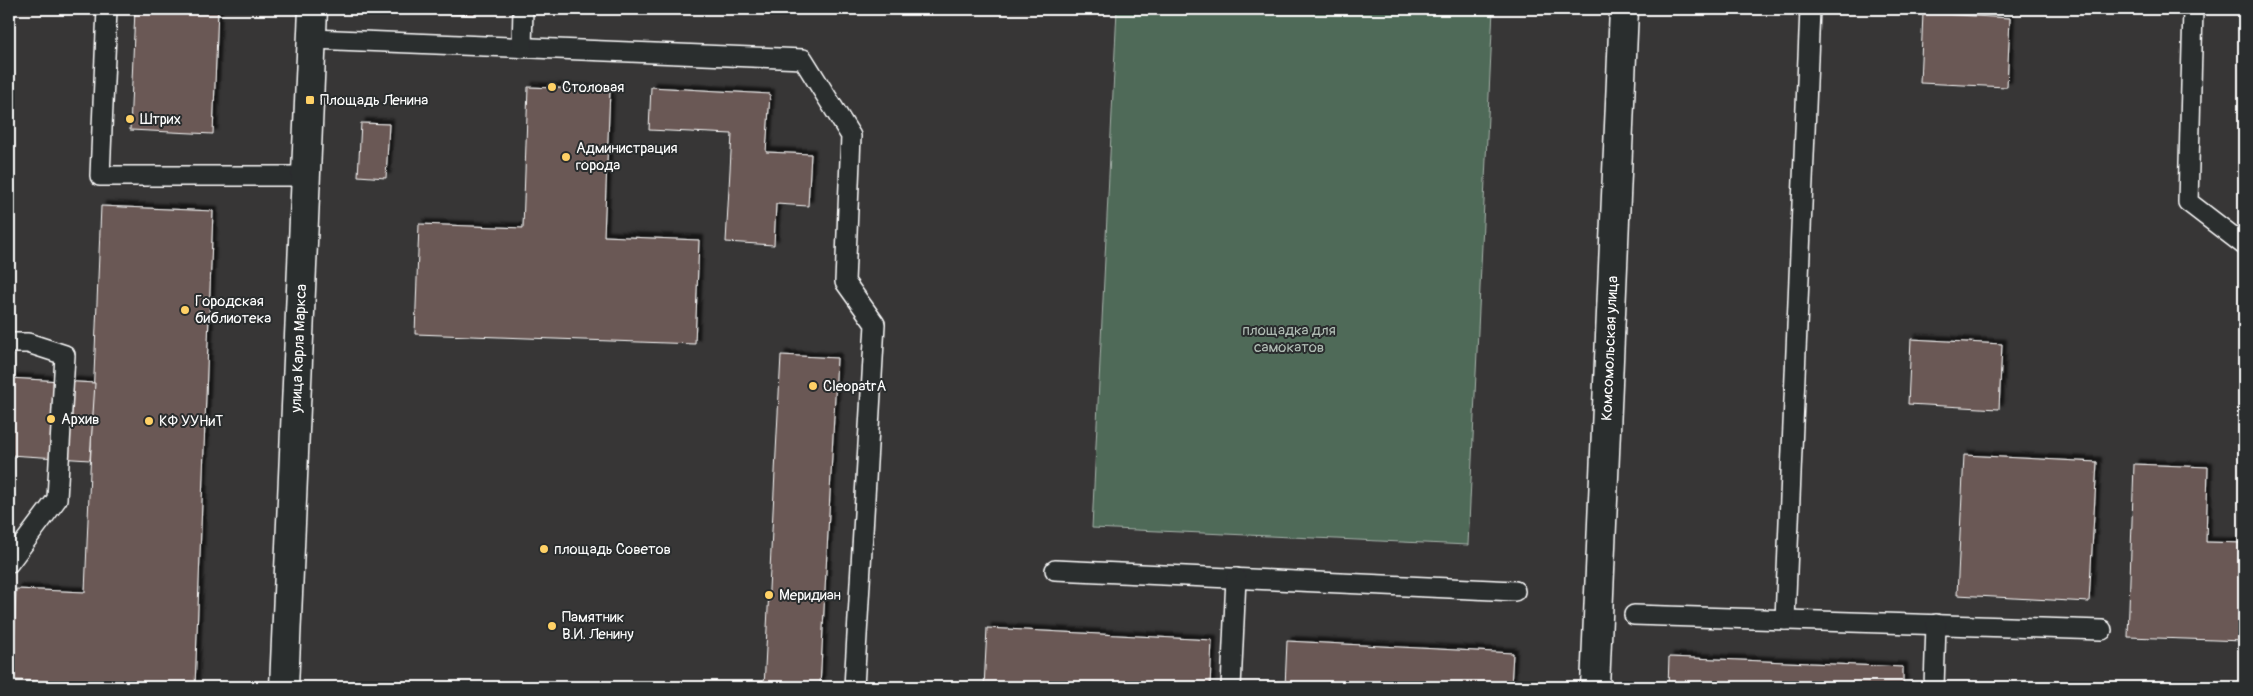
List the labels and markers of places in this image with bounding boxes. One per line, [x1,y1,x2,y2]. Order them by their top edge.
place label: Столовая [562,78,624,97]
marker: Столовая [546,81,558,93]
place label: Площадь Ленина [320,91,428,110]
marker: Площадь Ленина [304,94,316,106]
place label: Штрих [140,110,181,129]
marker: Штрих [124,113,136,125]
place label: Администрация города [576,139,677,175]
marker: Администрация города [560,151,572,163]
place label: Городская библиотека [195,292,271,328]
marker: Городская библиотека [179,304,191,316]
place label: CleopatrA [823,377,886,396]
marker: CleopatrA [807,380,819,392]
place label: Архив [61,410,99,429]
place label: КФ УУНиТ [159,412,223,431]
marker: Архив [45,413,57,425]
marker: КФ УУНиТ [143,415,155,427]
place label: площадь Советов [554,540,671,559]
marker: площадь Советов [538,543,550,555]
place label: Меридиан [779,586,841,605]
marker: Меридиан [763,589,775,601]
place label: Памятник В.И. Ленину [562,608,634,644]
marker: Памятник В.И. Ленину [546,620,558,632]

